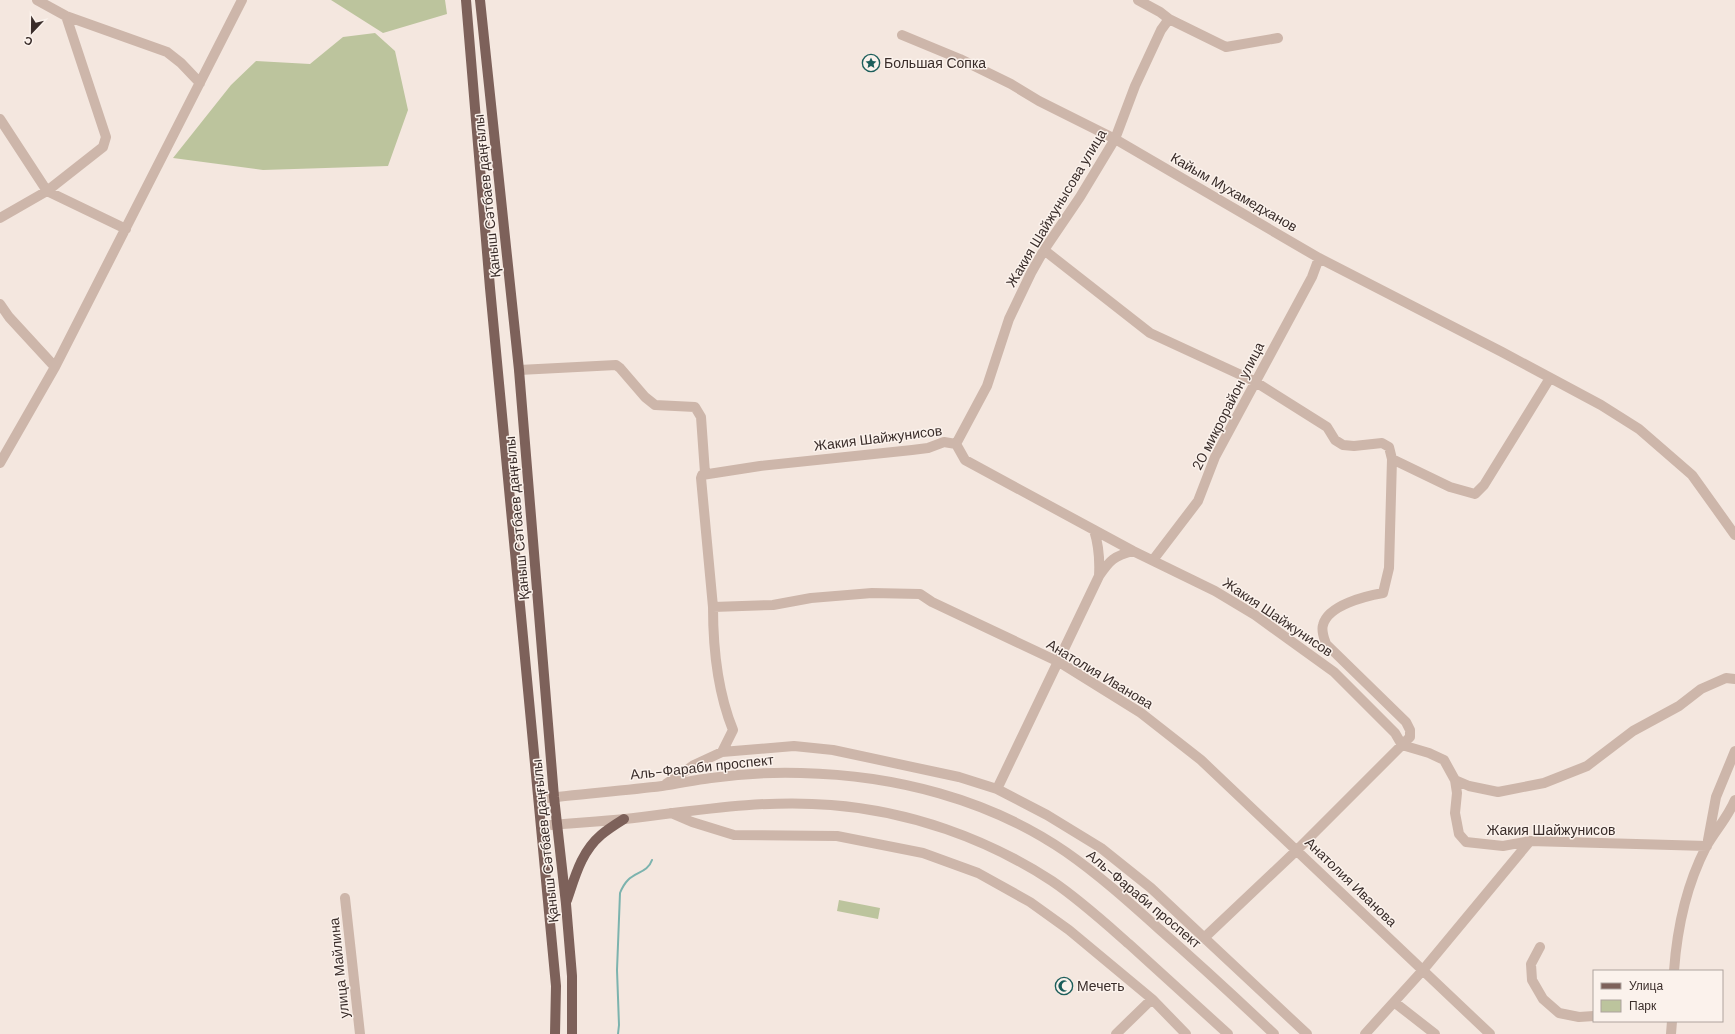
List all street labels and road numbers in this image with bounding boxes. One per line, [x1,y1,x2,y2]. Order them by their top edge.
street label: Қаныш Сәтбаев даңғылы [469,113,505,279]
street label: Жакия Шайжунысова улица [1002,126,1110,290]
street label: Кайым Мухамедханов [1167,148,1301,236]
street label: 20 микрорайон улица [1188,339,1268,473]
street label: Жакия Шайжунисов [813,421,943,455]
street label: Қаныш Сәтбаев даңғылы [501,435,533,601]
street label: Жакия Шайжунисов [1219,573,1337,661]
street label: Анатолия Иванова [1043,635,1157,713]
street label: Аль-Фараби проспект [629,750,775,783]
street label: Қаныш Сәтбаев даңғылы [527,758,563,924]
street label: Жакия Шайжунисов [1486,821,1616,839]
street label: Анатолия Иванова [1301,833,1401,931]
street label: Аль-Фараби проспект [1083,846,1205,953]
street label: улица Майлина [325,917,353,1019]

